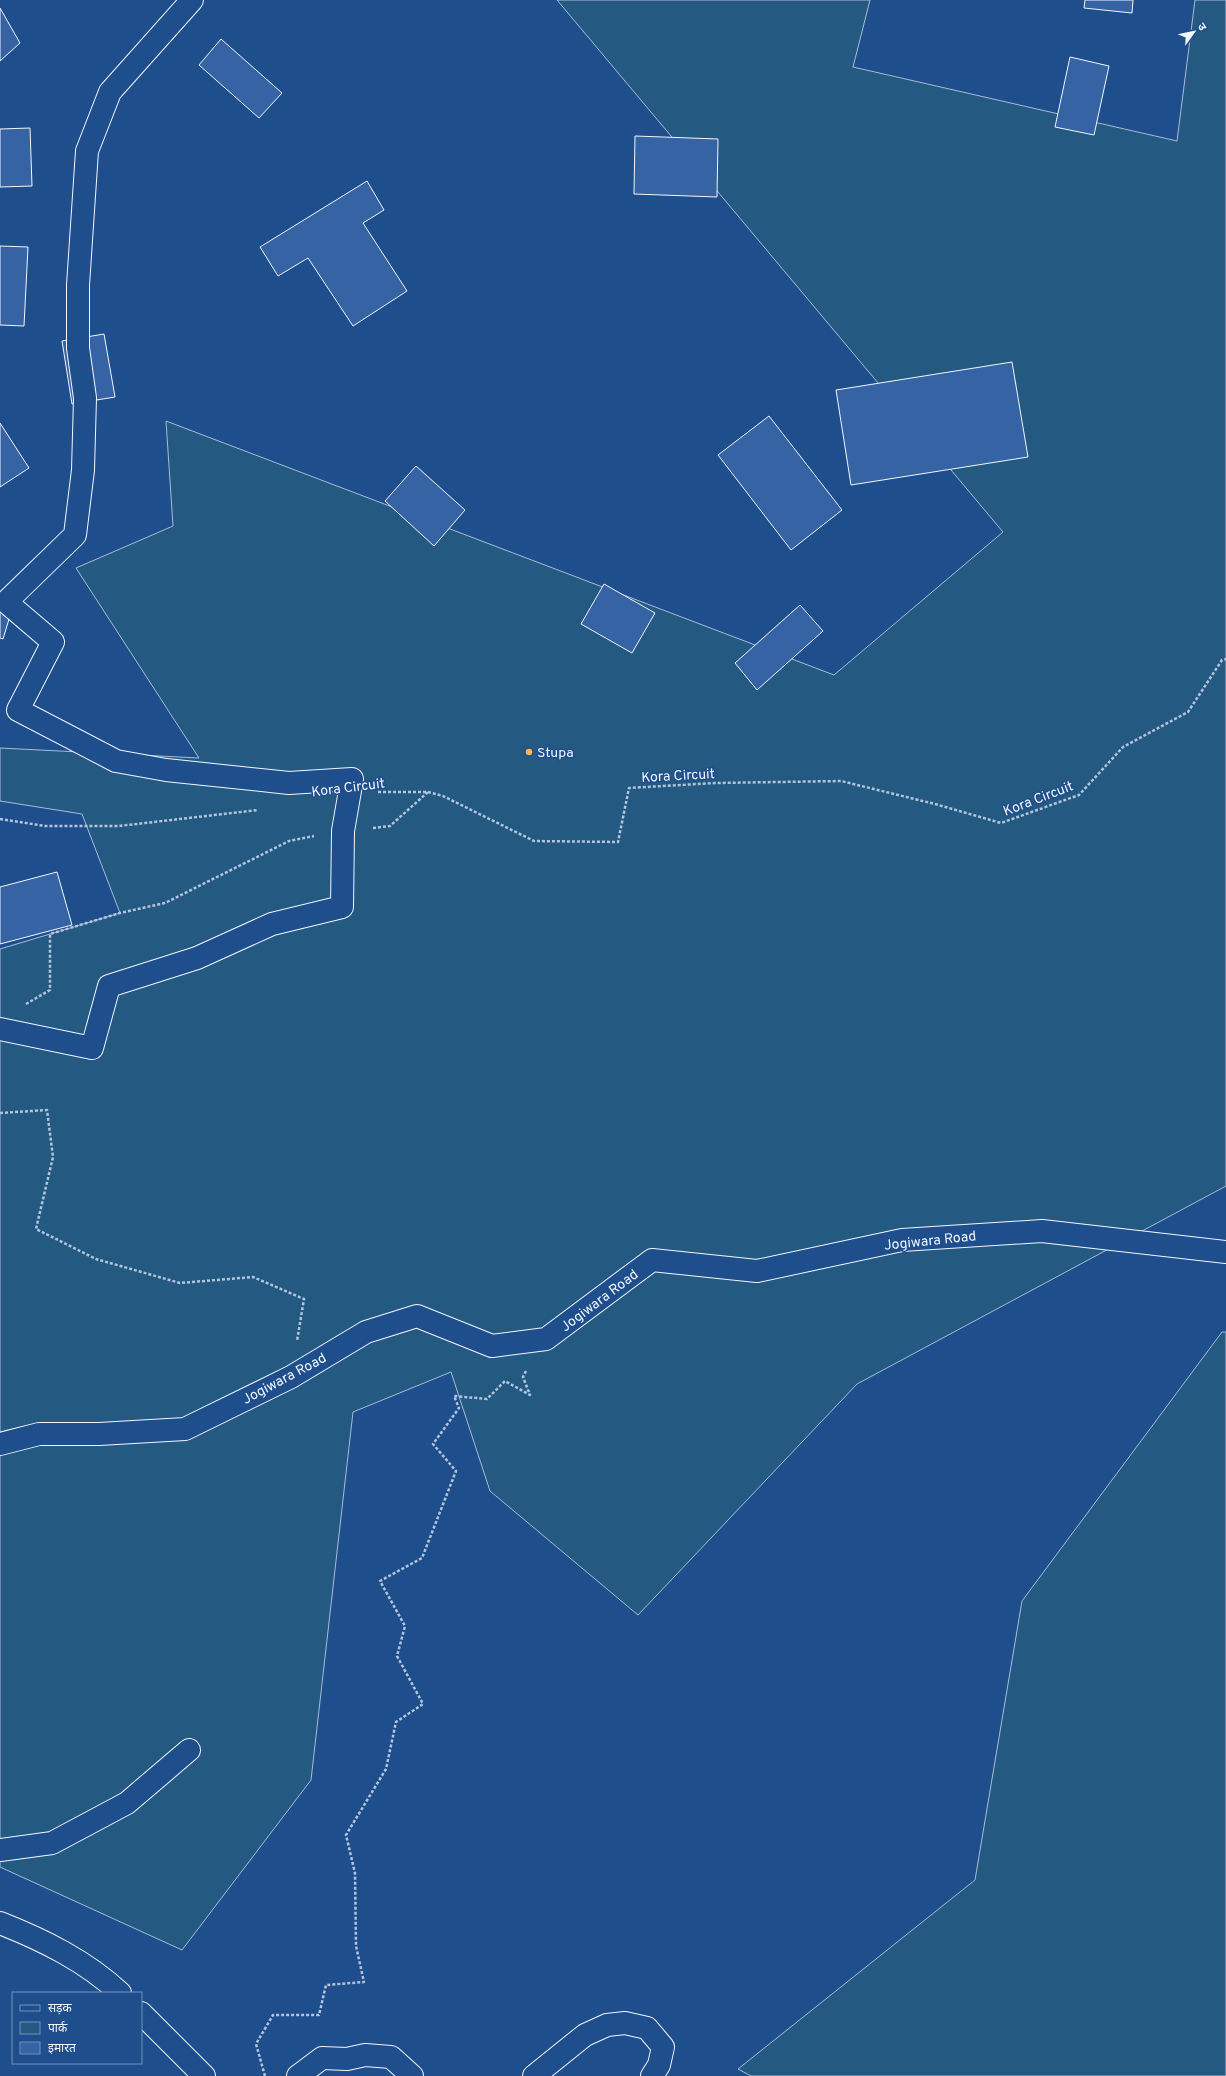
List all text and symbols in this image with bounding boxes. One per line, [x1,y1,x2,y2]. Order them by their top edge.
north arrow [1174,12,1214,52]
text: उ [1194,21,1209,34]
place label: Stupa [537,745,574,762]
marker: Stupa [524,747,534,757]
street label: Kora Circuit [641,766,715,787]
street label: Kora Circuit [311,776,386,801]
street label: Kora Circuit [1001,778,1076,821]
street label: Jogiwara Road [883,1228,977,1255]
street label: Jogiwara Road [558,1266,642,1336]
street label: Jogiwara Road [240,1350,330,1409]
legend [12,1992,142,2064]
text: सड़क [48,2001,73,2017]
text: पार्क [48,2021,68,2037]
text: इमारत [48,2041,77,2057]

